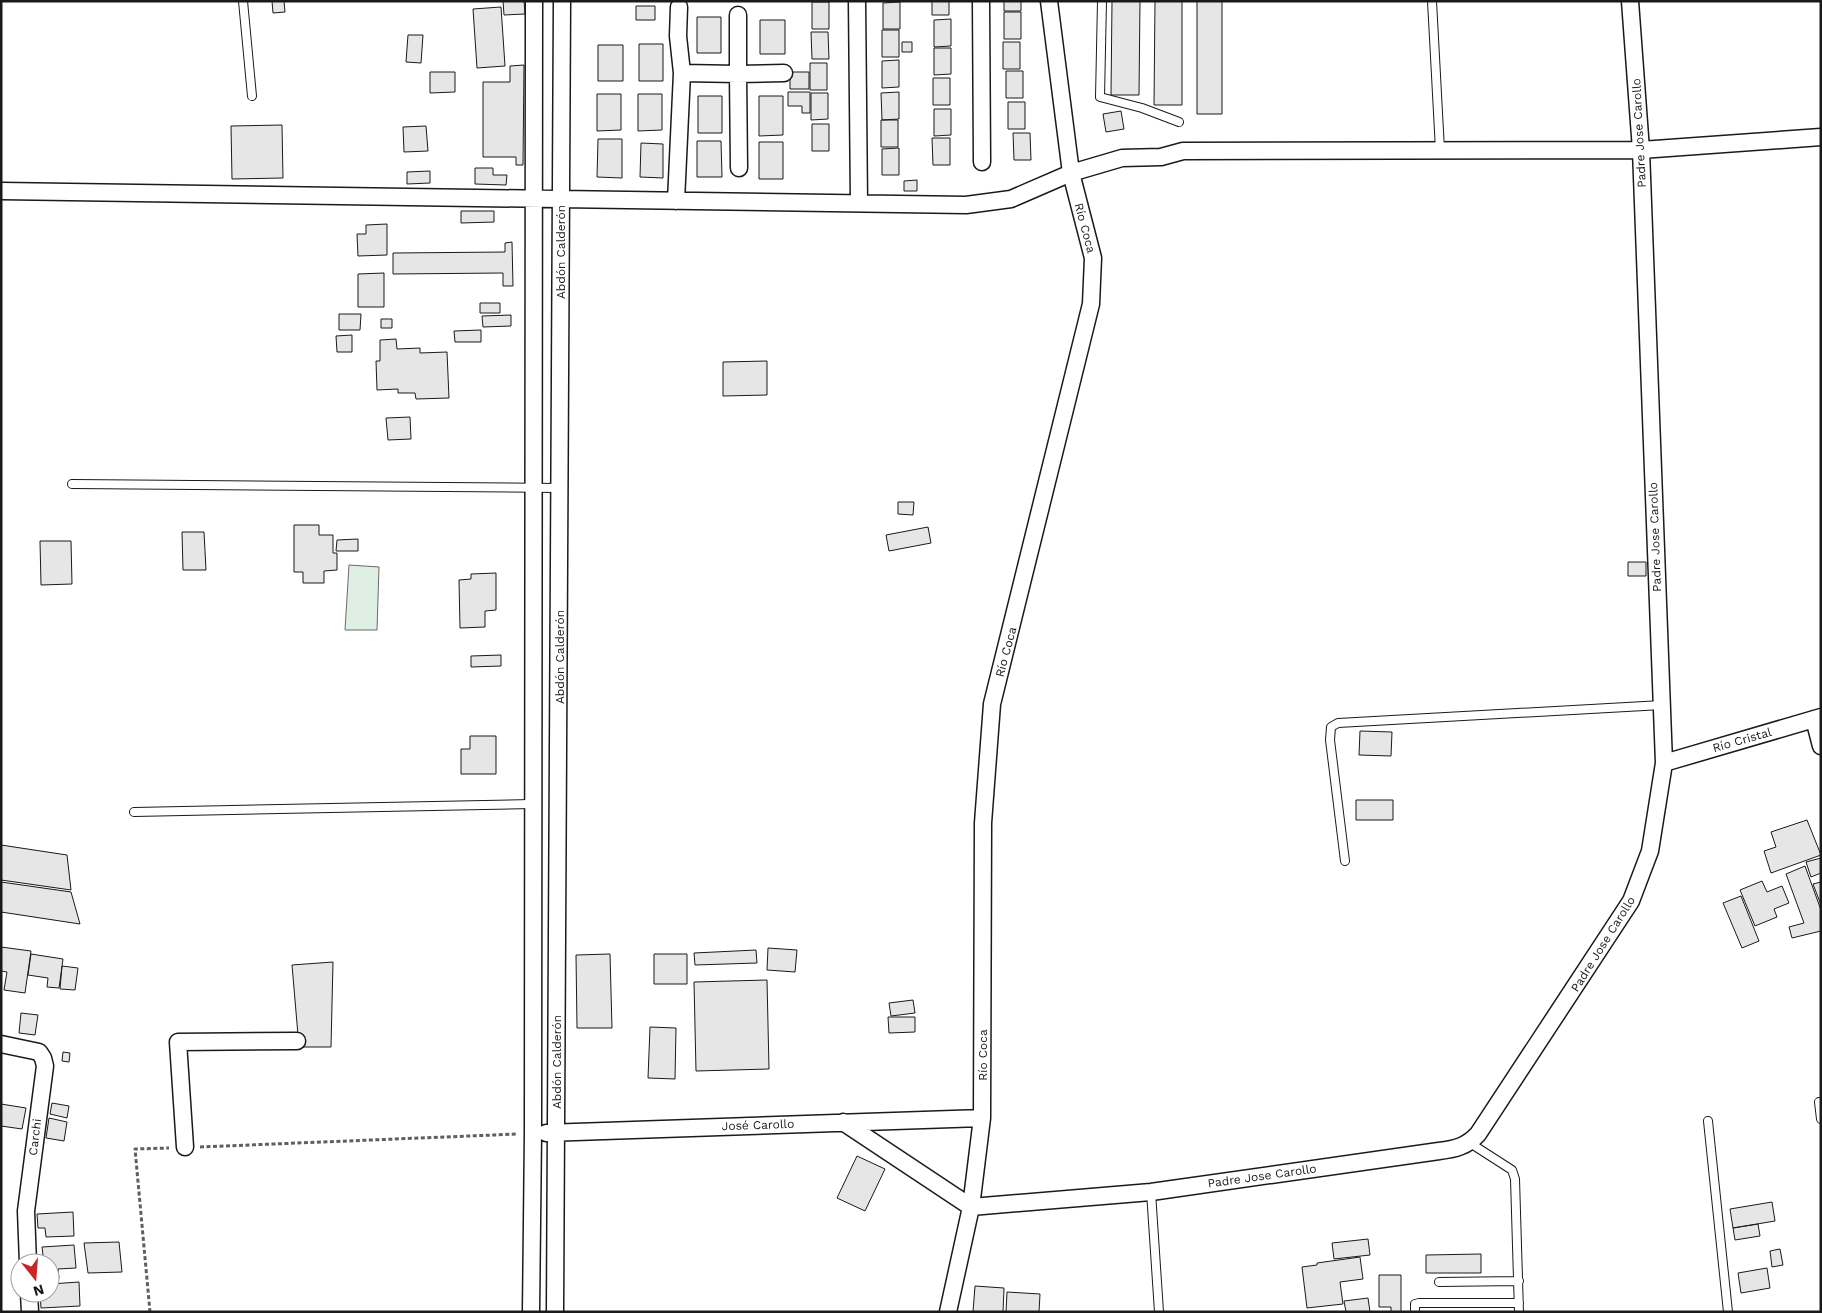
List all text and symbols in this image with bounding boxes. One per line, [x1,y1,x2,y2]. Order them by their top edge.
street label: Padre Jose Carollo [1629,78,1649,188]
street label: Río Coca [1072,201,1098,255]
street label: Abdón Calderón [554,205,568,299]
street label: Padre Jose Carollo [1646,482,1664,592]
street label: Abdón Calderón [553,610,567,704]
street label: Río Coca [993,625,1019,679]
street label: Río Cristal [1711,725,1773,755]
street label: Padre Jose Carollo [1568,894,1638,994]
street label: Abdón Calderón [550,1015,564,1109]
street label: Río Coca [976,1029,990,1081]
street label: José Carollo [721,1117,795,1133]
street label: Carchi [26,1118,44,1156]
street label: Padre Jose Carollo [1207,1161,1317,1191]
north arrow [10,1253,60,1303]
text: N [32,1281,46,1300]

